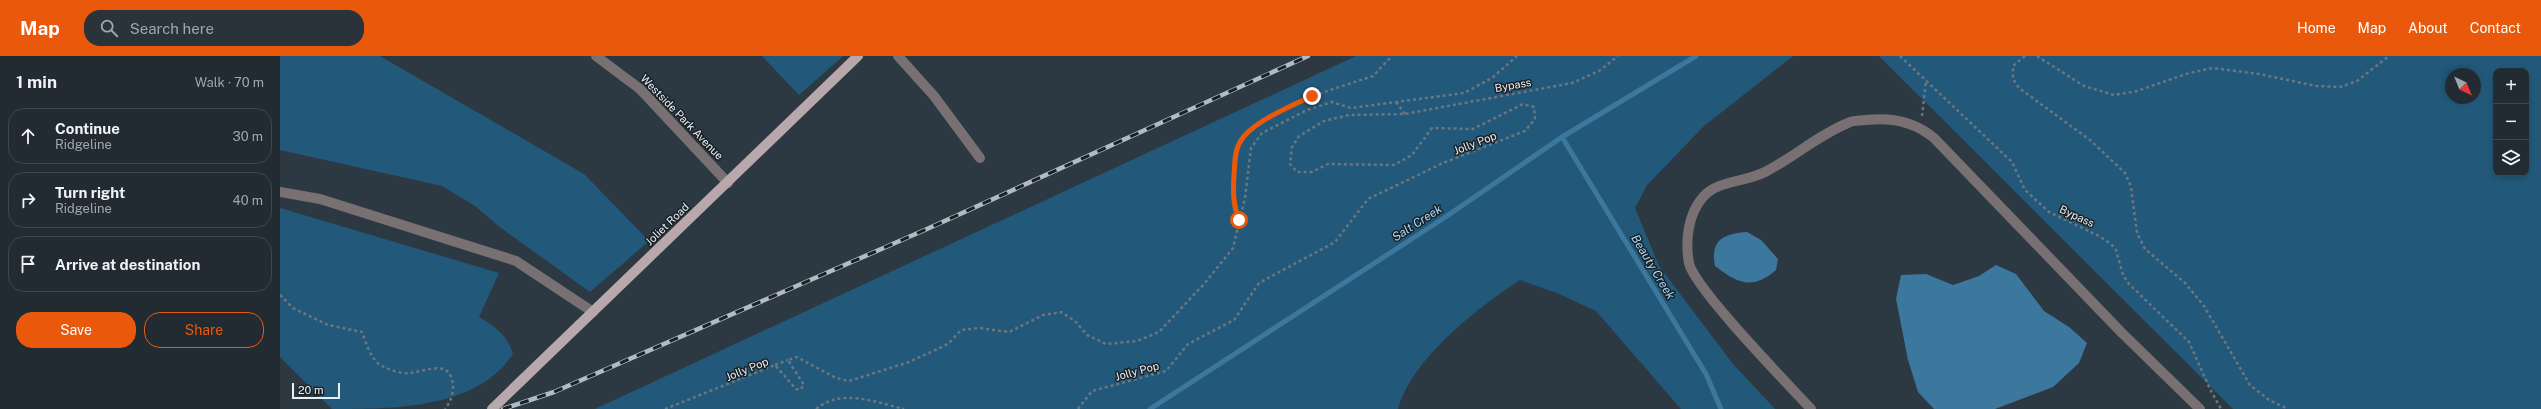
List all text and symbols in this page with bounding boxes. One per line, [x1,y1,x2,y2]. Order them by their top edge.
search box [84,10,364,46]
text: Map [20,17,60,39]
icon: search [98,17,120,39]
text: Search here [130,20,214,37]
text: Home [2297,20,2336,36]
text: Map [2358,20,2386,36]
text: About [2408,20,2448,36]
text: Contact [2470,20,2521,36]
north arrow [2445,68,2481,104]
map controls [2493,68,2529,176]
button: + [2493,68,2529,104]
text: 1 min [16,72,57,92]
street label: Westside Park Avenue [638,72,726,162]
text: Walk · 70 m [195,75,264,90]
street label: Bypass [1494,76,1533,94]
route end [1303,87,1321,105]
button: − [2493,104,2529,140]
text: Continue [55,120,120,137]
icon: ahead [17,125,39,147]
text: 30 m [233,129,263,144]
street label: Jolly Pop [1452,129,1499,157]
text: Ridgeline [55,137,112,152]
button: layers [2493,140,2529,176]
text: Turn right [55,184,125,201]
icon: right [17,189,39,211]
text: 40 m [232,193,263,208]
street label: Joliet Road [643,200,691,248]
text: Ridgeline [55,201,112,216]
water label: Salt Creek [1389,201,1445,244]
street label: Bypass [2058,203,2097,229]
route start [1230,211,1248,229]
water label: Beauty Creek [1628,232,1678,302]
icon: arrive [17,253,39,275]
text: Arrive at destination [55,256,200,273]
button: Save [16,312,136,348]
button: Share [144,312,264,348]
street label: Jolly Pop [724,355,771,383]
street label: Jolly Pop [1114,359,1161,383]
scale bar [292,381,340,400]
text: 20 m [298,384,323,396]

